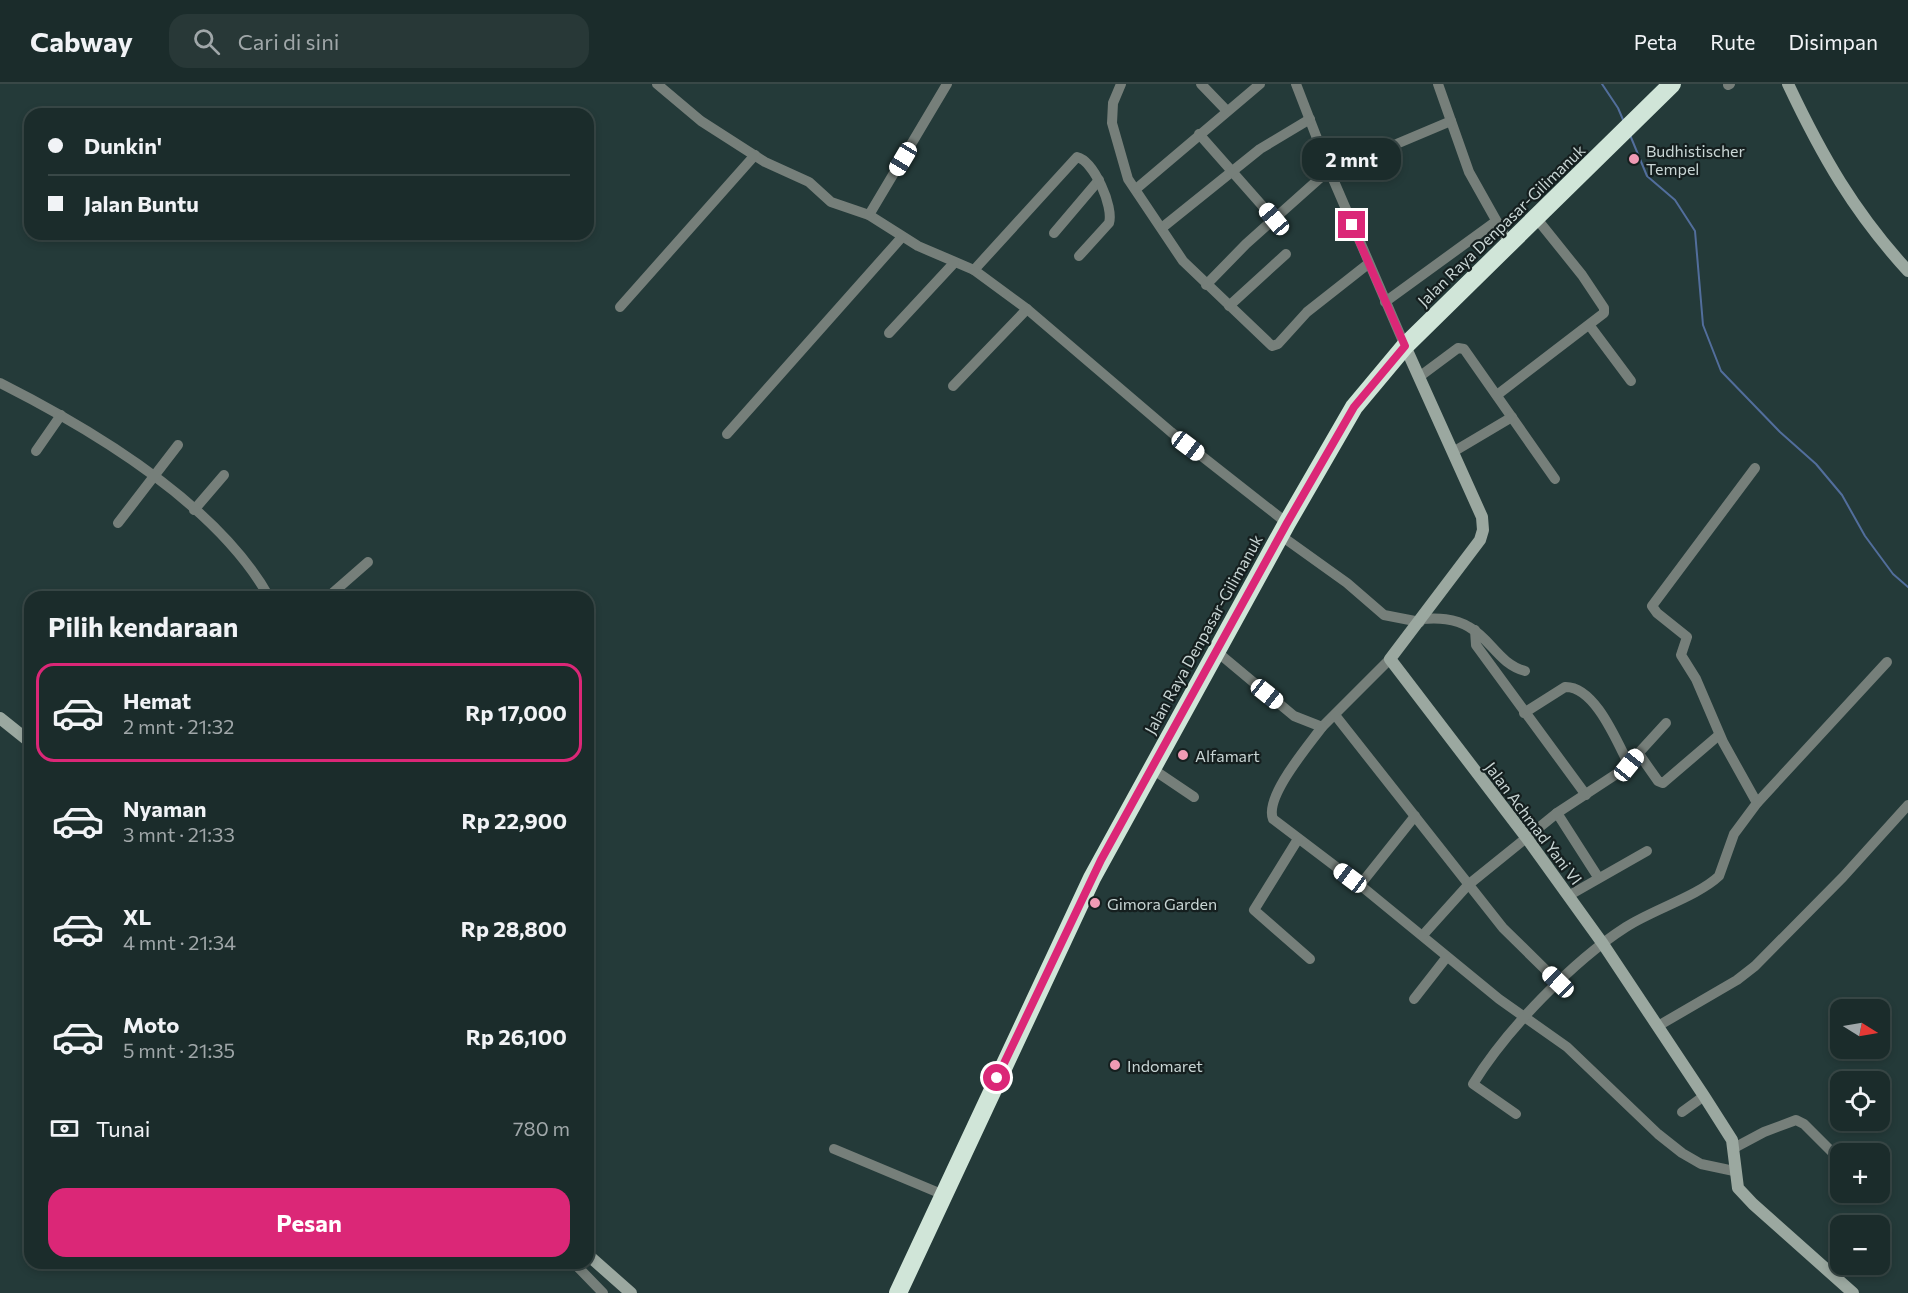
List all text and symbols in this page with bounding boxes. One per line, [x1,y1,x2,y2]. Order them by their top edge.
search box [169,14,589,68]
text: Cabway [30,24,133,58]
icon: search [190,25,223,58]
text: Cari di sini [238,28,340,55]
text: Peta [1634,29,1677,54]
text: Rute [1710,29,1755,54]
text: Disimpan [1788,29,1878,54]
text: Dunkin' [84,132,162,159]
callout: 2 mnt [1302,138,1402,180]
car [886,139,920,179]
street label: Jalan Raya Denpasar-Gilimanuk [1413,140,1589,310]
place label: Budhistischer Tempel [1646,141,1745,178]
text: 2 mnt [1325,147,1378,171]
marker: Budhistischer Tempel [1627,152,1641,166]
text: Jalan Buntu [84,190,199,217]
car [1256,199,1292,239]
route end [1338,211,1365,238]
car [1168,428,1208,464]
street label: Jalan Raya Denpasar-Gilimanuk [1140,531,1266,737]
text: Pilih kendaraan [48,610,238,643]
car [1247,676,1287,712]
icon: car [51,686,105,740]
text: Hemat [123,687,191,714]
text: Rp 17,000 [465,699,567,726]
text: 2 mnt · 21:32 [123,714,234,738]
car [1611,745,1647,785]
place label: Alfamart [1195,746,1260,765]
marker: Alfamart [1176,748,1190,762]
street label: Jalan Achmad Yani VI [1482,758,1586,888]
icon: car [51,794,105,848]
text: Nyaman [123,795,206,822]
text: Rp 22,900 [462,807,567,834]
text: 3 mnt · 21:33 [123,822,235,846]
car [1330,860,1370,896]
place label: Gimora Garden [1107,894,1217,913]
marker: Gimora Garden [1088,896,1102,910]
icon: car [51,902,105,956]
text: XL [123,903,151,930]
text: Rp 28,800 [461,915,567,942]
text: 4 mnt · 21:34 [123,930,236,954]
car [1539,963,1577,1001]
north arrow [1830,999,1890,1059]
map controls [1830,999,1890,1275]
icon: car [51,1010,105,1064]
text: Moto [123,1011,179,1038]
text: Rp 26,100 [466,1023,567,1050]
text: 5 mnt · 21:35 [123,1038,235,1062]
place label: Indomaret [1127,1056,1203,1075]
marker: Indomaret [1108,1058,1122,1072]
route start [983,1064,1010,1091]
button: locate [1830,1071,1890,1131]
icon: cash [48,1112,81,1145]
text: Tunai [96,1115,150,1142]
text: 780 m [513,1116,570,1140]
button: + [1830,1143,1890,1203]
button: Pesan [48,1188,570,1257]
button: − [1830,1215,1890,1275]

